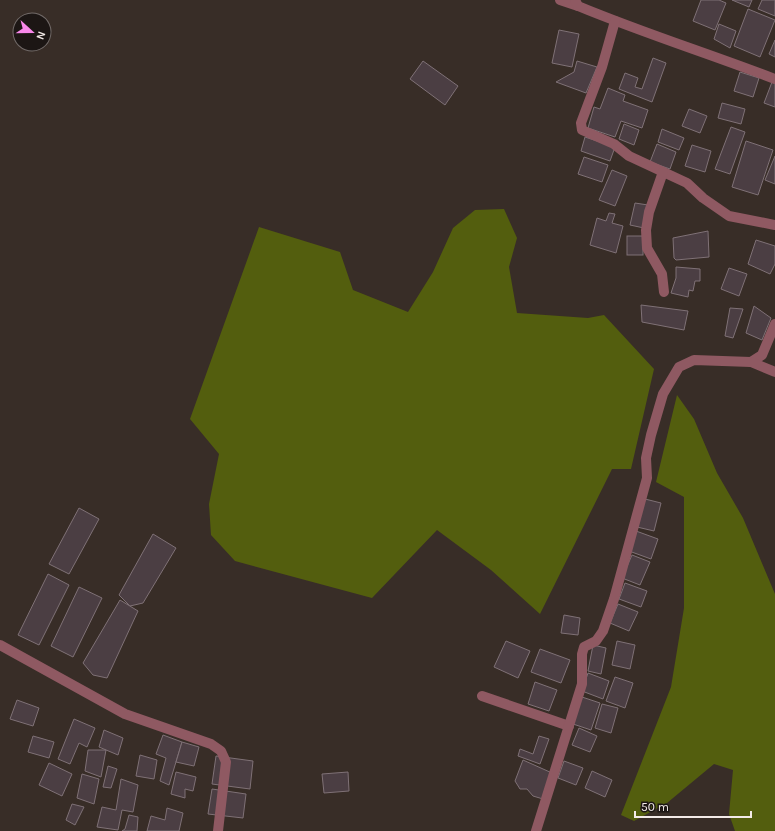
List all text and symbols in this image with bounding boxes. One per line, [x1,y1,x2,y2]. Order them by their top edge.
north arrow [12,12,52,52]
text: N [33,29,48,41]
scale bar [635,793,751,819]
text: 50 m [641,800,669,814]

